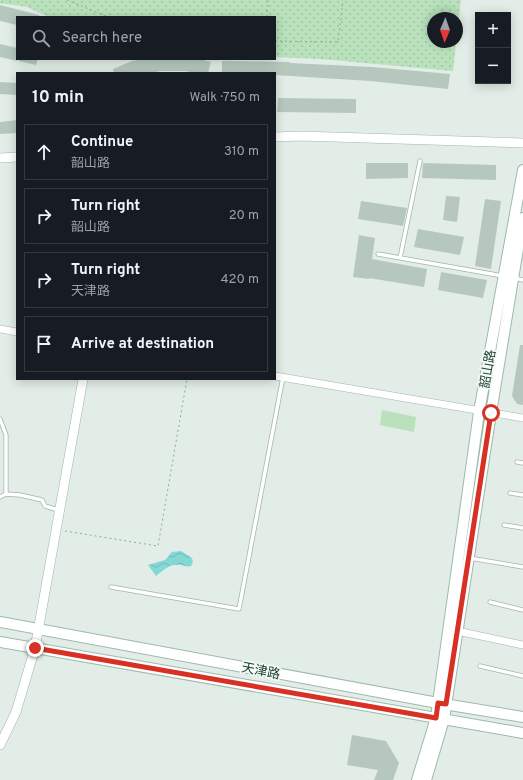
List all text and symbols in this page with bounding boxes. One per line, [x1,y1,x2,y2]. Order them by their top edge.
north arrow [427,12,463,48]
map controls [475,12,511,84]
button: + [475,12,511,48]
search box [16,16,276,60]
icon: search [30,27,52,49]
text: Search here [62,29,142,48]
button: − [475,48,511,84]
text: 10 min [32,87,84,109]
text: Walk · 750 m [189,90,260,106]
text: Continue [71,133,133,152]
icon: ahead [33,141,55,163]
text: 310 m [224,144,259,160]
text: 韶山路 [71,156,110,172]
text: Turn right [71,197,140,216]
icon: right [33,205,55,227]
text: 20 m [229,208,259,224]
text: 韶山路 [71,220,110,236]
text: Turn right [71,261,140,280]
icon: right [33,269,55,291]
text: 420 m [221,272,259,288]
text: 天津路 [71,284,110,300]
icon: arrive [33,333,55,355]
text: Arrive at destination [71,335,214,354]
street label: 韶山路 [478,349,500,390]
route start [482,404,500,422]
route end [26,639,44,657]
street label: 天津路 [240,660,281,684]

